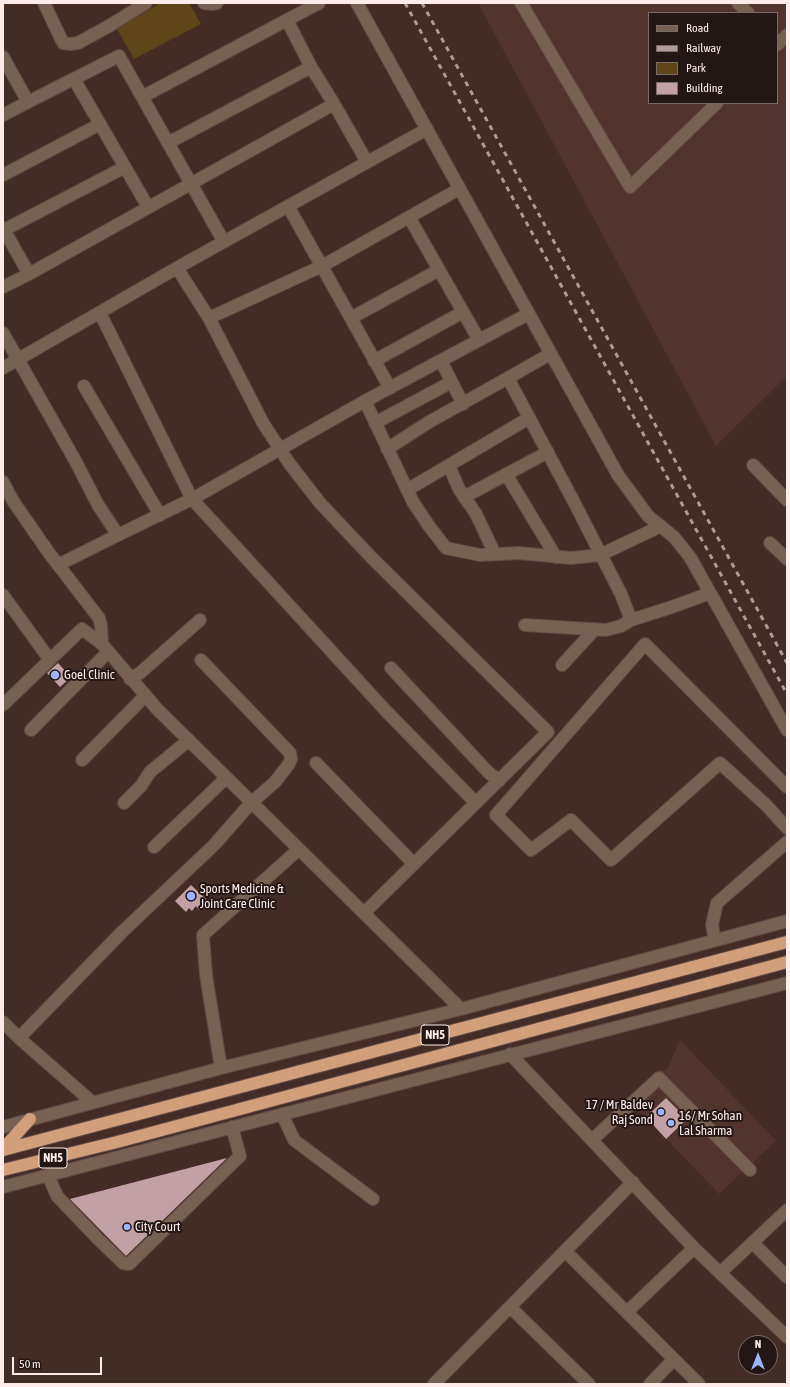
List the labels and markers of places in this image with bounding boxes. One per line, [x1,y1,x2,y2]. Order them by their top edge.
place label: Goel Clinic [64,667,115,683]
marker: Goel Clinic [49,669,61,681]
place label: Sports Medicine & Joint Care Clinic [200,881,284,912]
marker: Sports Medicine & Joint Care Clinic [185,890,197,902]
place label: 17 / Mr Baldev Raj Sond [586,1097,653,1128]
marker: 17 / Mr Baldev Raj Sond [656,1107,666,1117]
place label: 16/ Mr Sohan Lal Sharma [679,1108,742,1139]
marker: 16/ Mr Sohan Lal Sharma [666,1118,676,1128]
place label: City Court [135,1219,180,1235]
marker: City Court [122,1222,132,1232]

